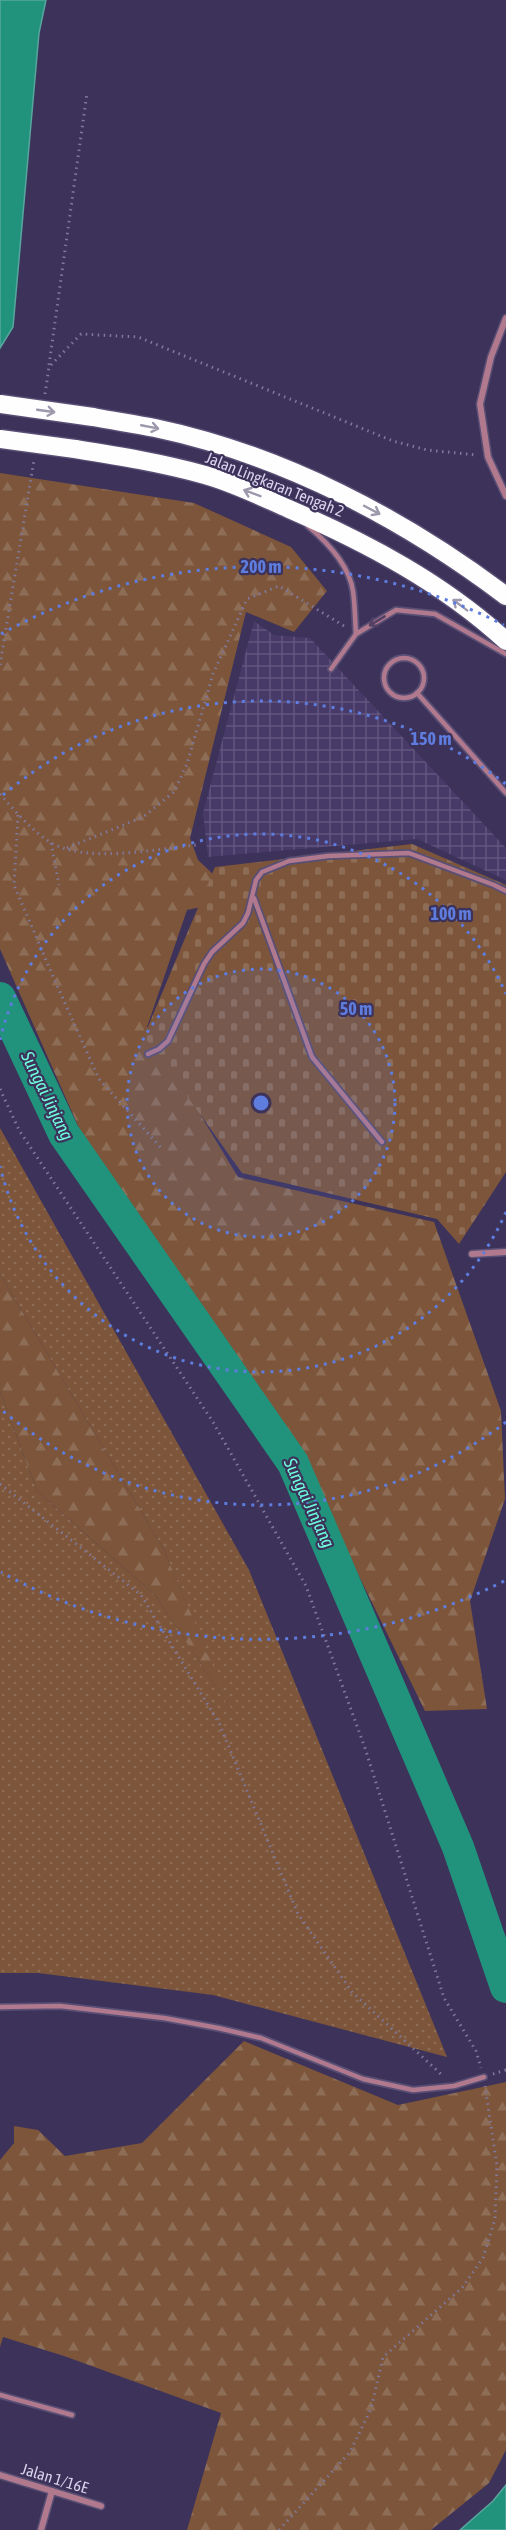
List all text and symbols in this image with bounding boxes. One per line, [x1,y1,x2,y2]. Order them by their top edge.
one-way arrow [36,405,56,416]
one-way arrow [140,422,160,433]
street label: Jalan Lingkaran Tengah 2 [203,448,347,521]
one-way arrow [243,487,262,498]
one-way arrow [363,504,380,516]
text: 200 m [241,556,281,577]
one-way arrow [453,598,469,611]
one-way arrow [369,615,386,627]
text: 150 m [411,728,451,749]
text: 100 m [431,903,471,924]
text: 50 m [340,998,372,1019]
water label: Sungai Jinjang [16,1047,78,1144]
centre of rings [251,1093,271,1113]
water label: Sungai Jinjang [279,1454,339,1551]
street label: Jalan 1/16E [19,2459,91,2497]

